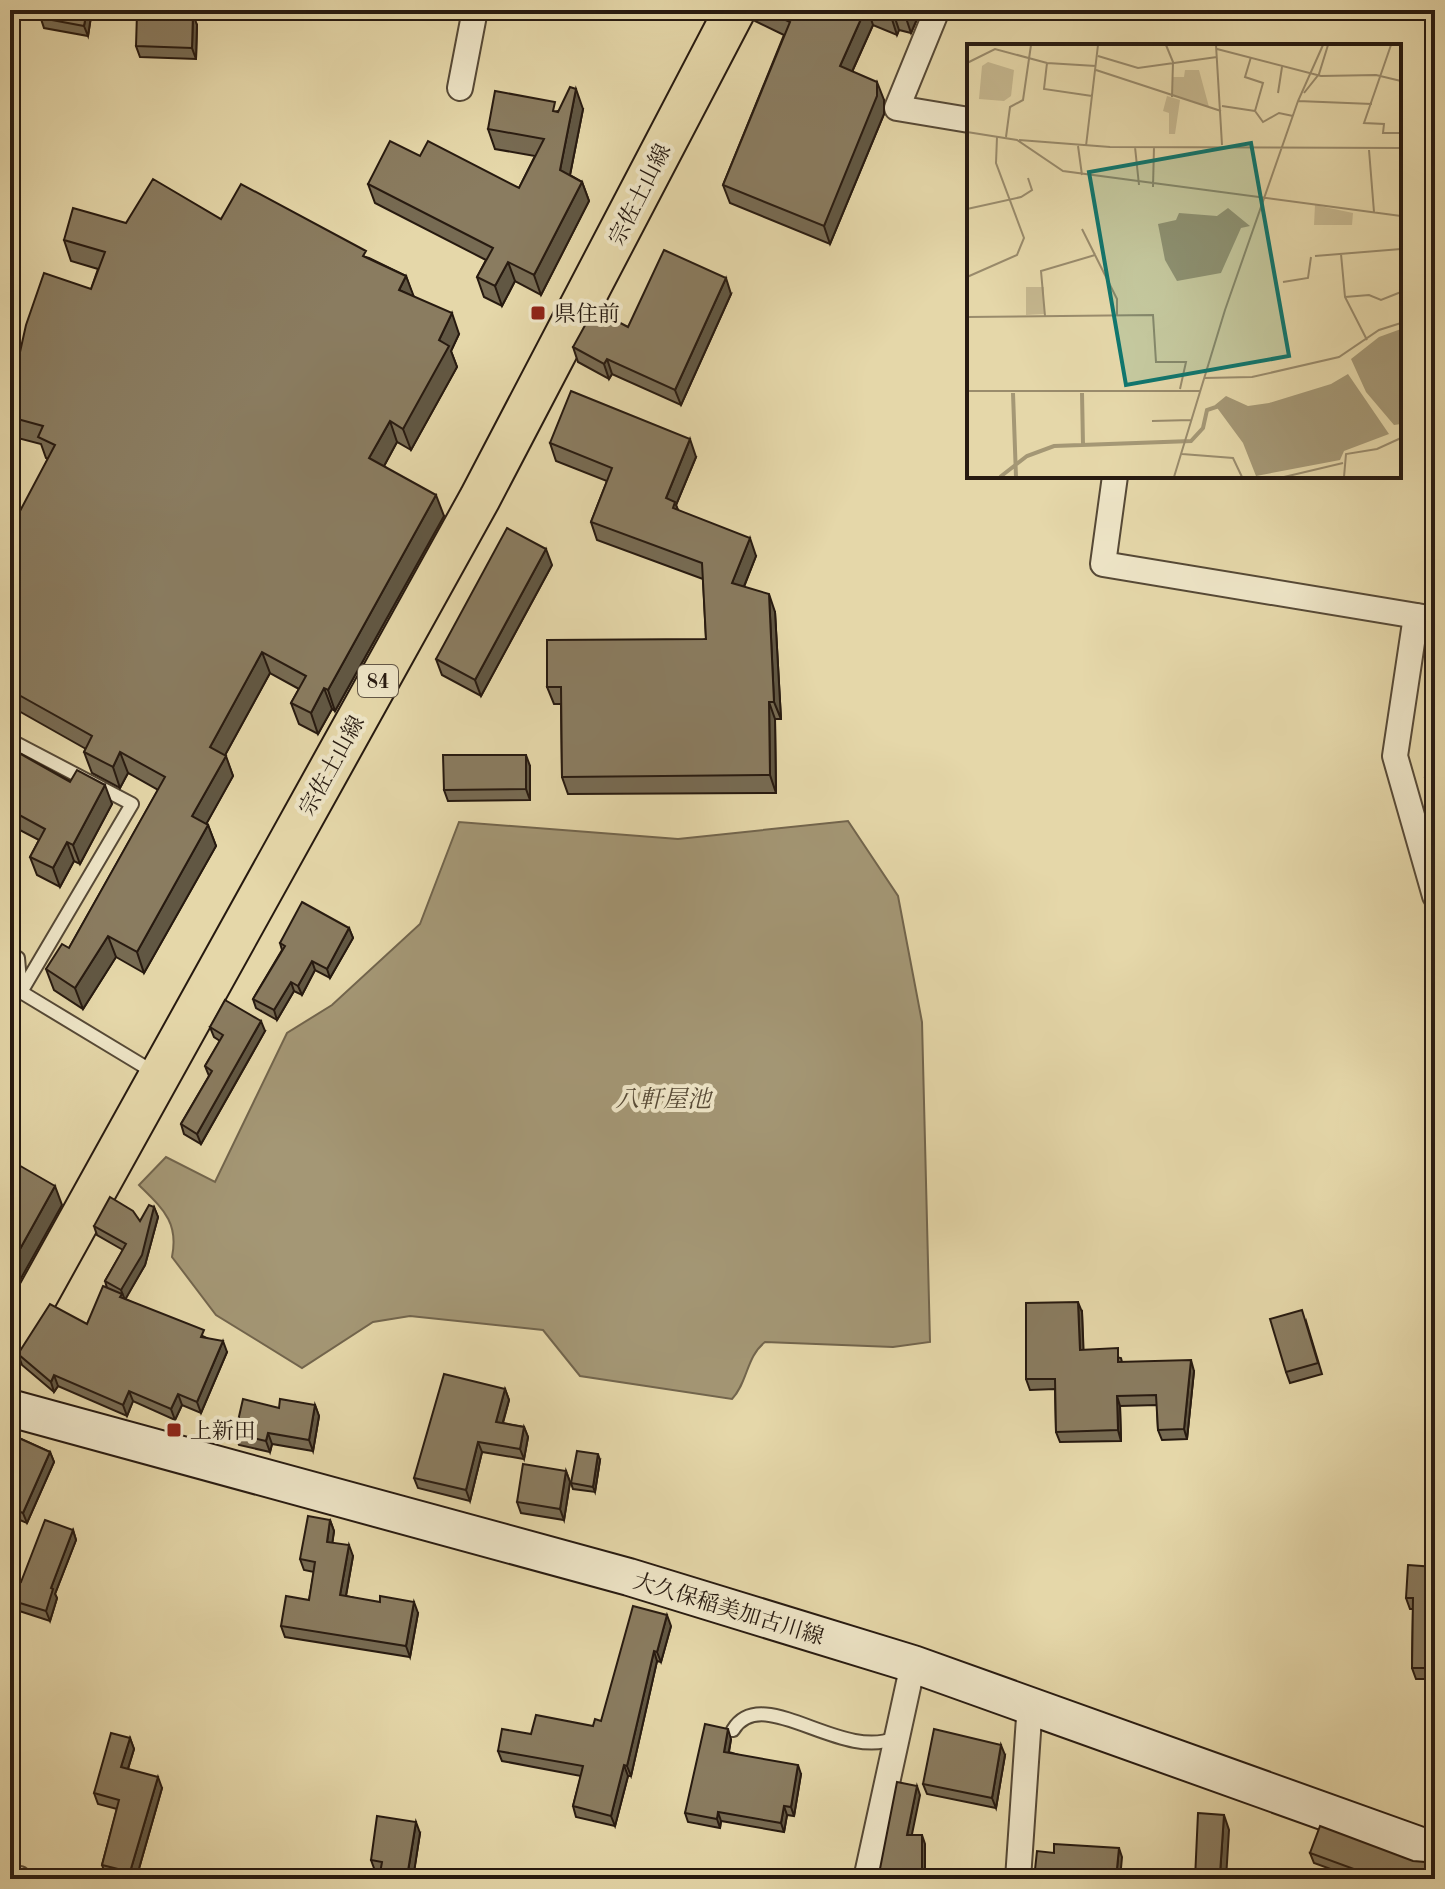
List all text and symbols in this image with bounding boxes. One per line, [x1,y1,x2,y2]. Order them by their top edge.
inset map [967,44,1401,478]
street label: 宗佐土山線 [604,140,676,249]
place label: 県住前 [554,302,620,326]
marker: 県住前 [529,304,547,322]
road number: 84 [358,665,398,697]
street label: 宗佐土山線 [295,712,369,819]
water label: 八軒屋池 [615,1086,714,1113]
place label: 上新田 [190,1419,256,1443]
marker: 上新田 [165,1421,183,1439]
street label: 大久保稲美加古川線 [631,1569,827,1649]

